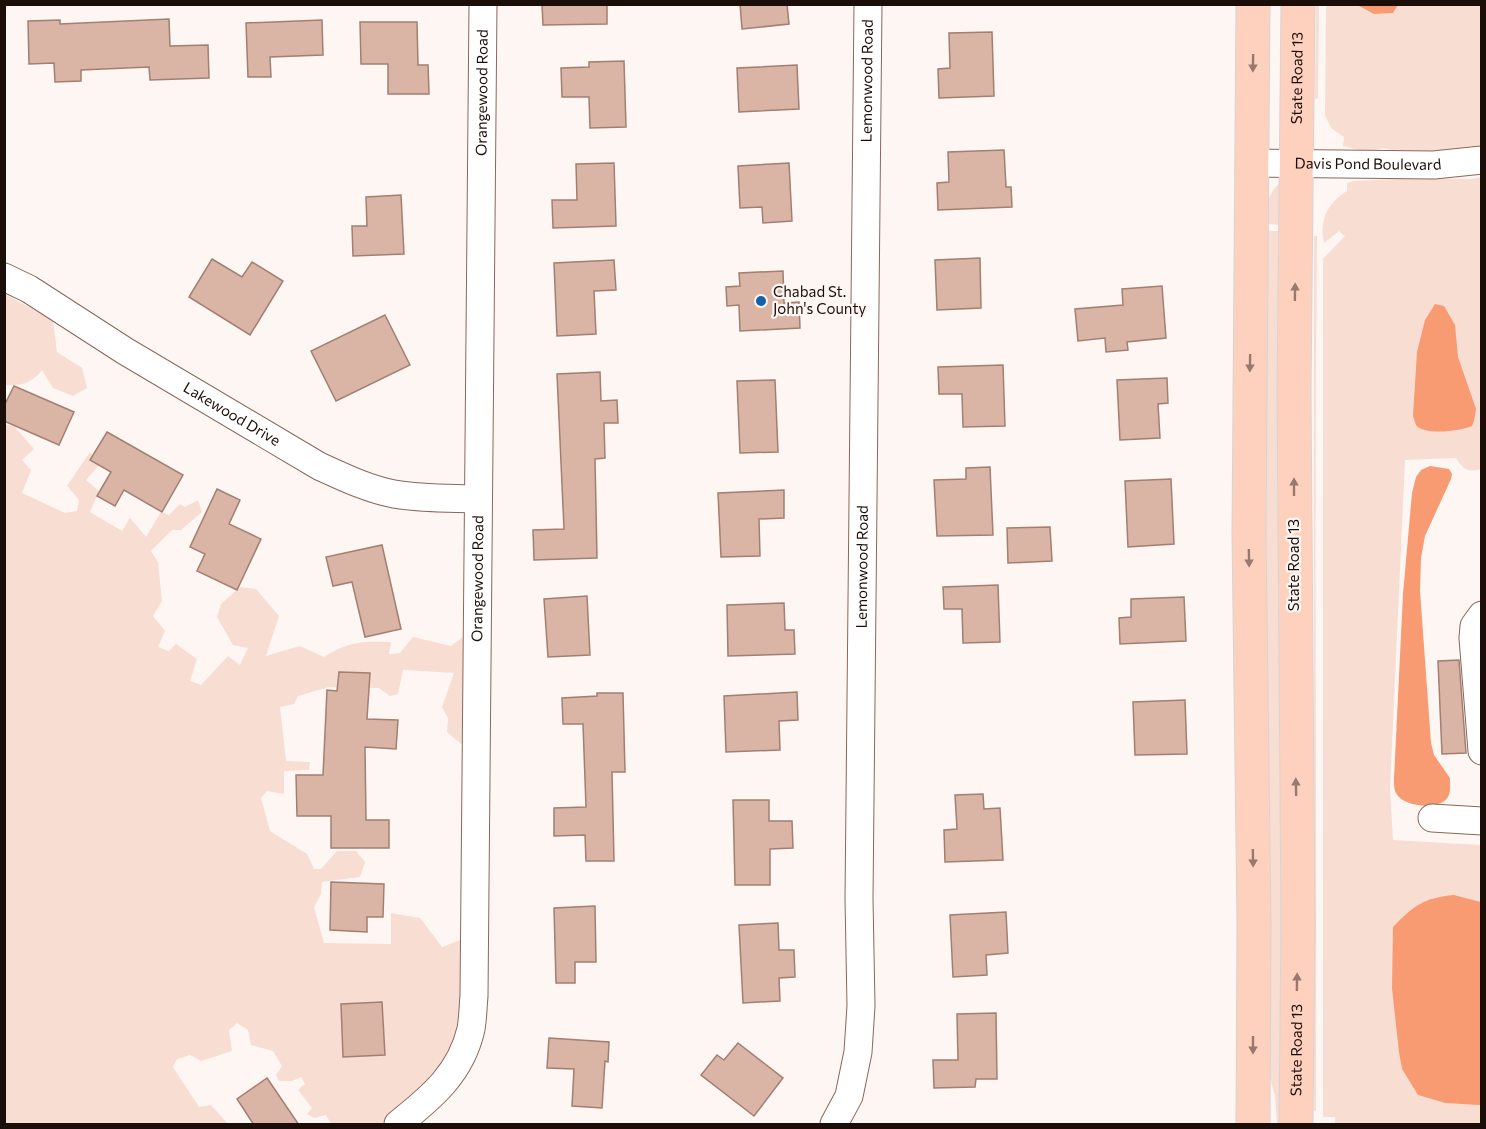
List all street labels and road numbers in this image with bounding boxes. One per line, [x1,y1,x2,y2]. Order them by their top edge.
street label: Lemonwood Road [857,19,876,143]
street label: Orangewood Road [472,29,491,156]
street label: State Road 13 [1287,32,1306,124]
street label: Davis Pond Boulevard [1295,153,1442,173]
street label: Lakewood Drive [180,378,284,449]
street label: Lemonwood Road [852,505,871,629]
street label: Orangewood Road [467,515,486,642]
street label: State Road 13 [1284,519,1302,611]
street label: State Road 13 [1286,1004,1305,1096]

